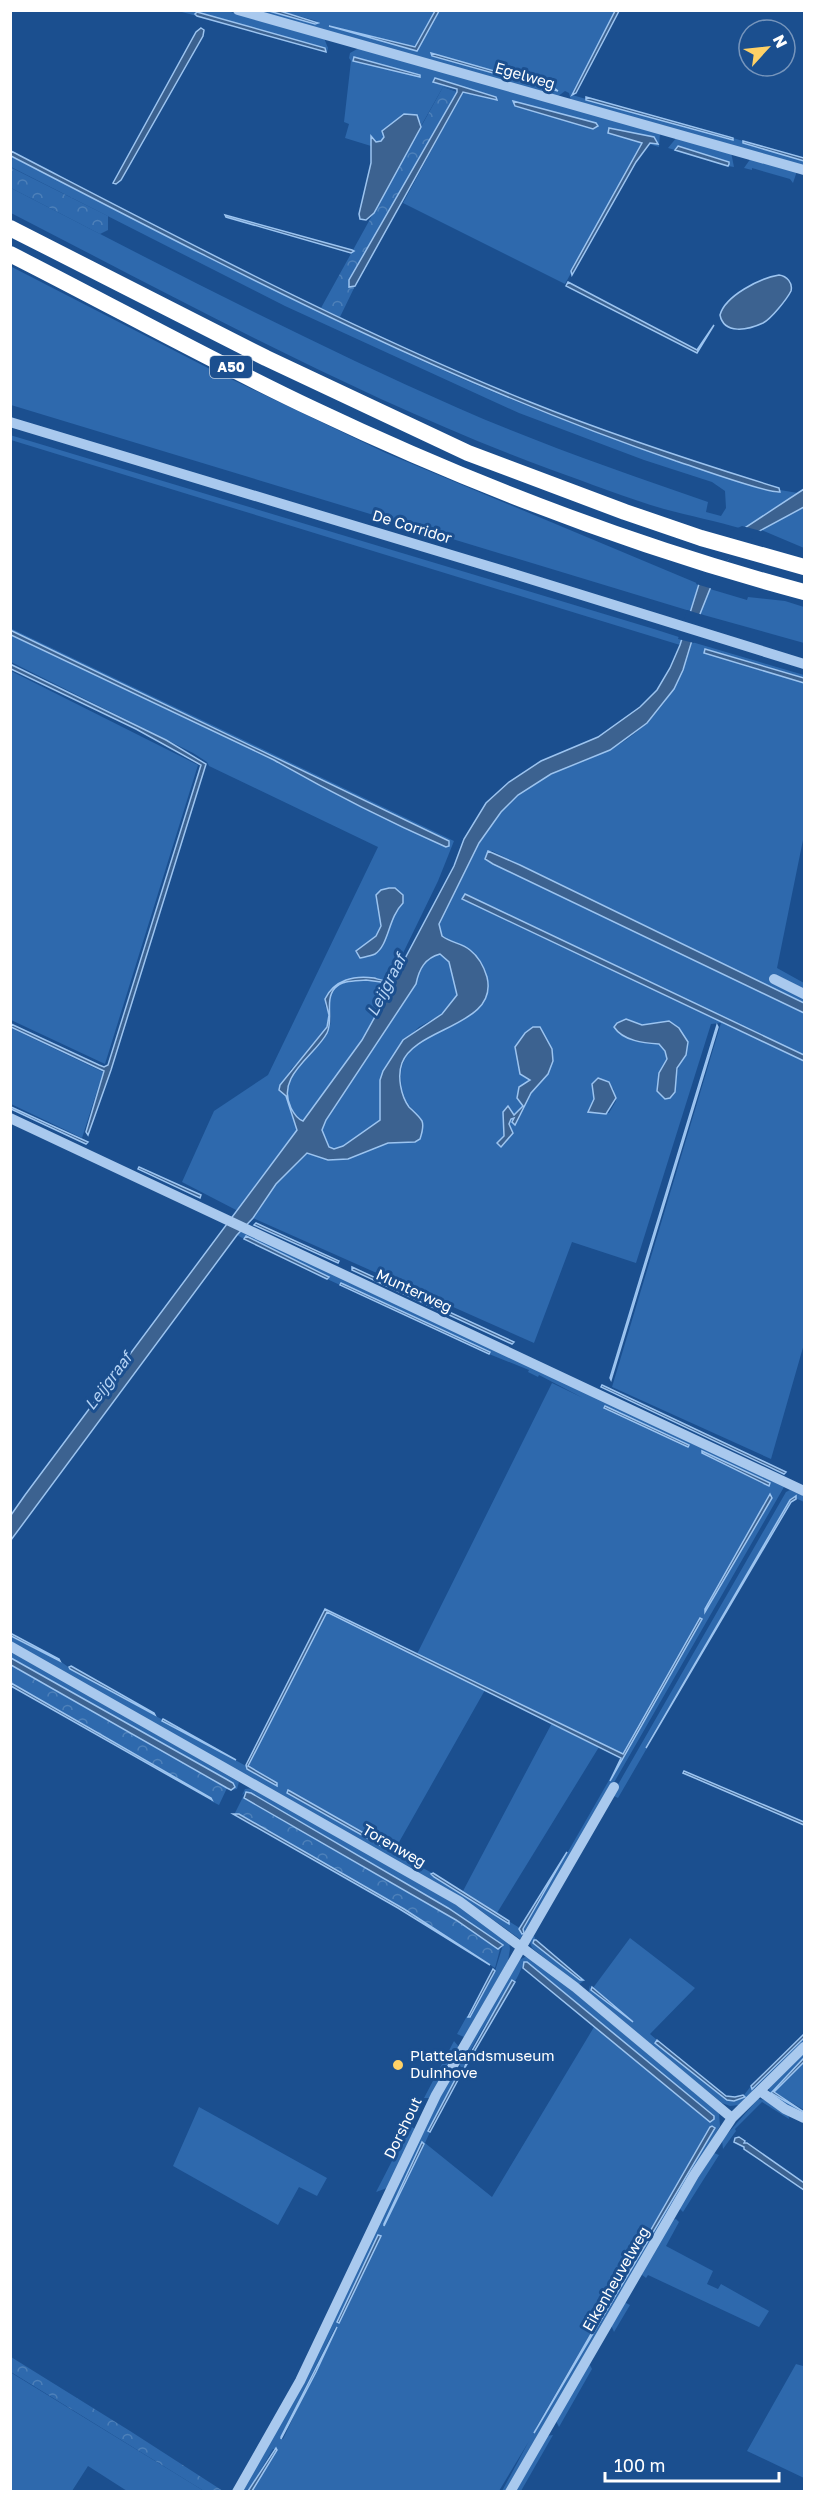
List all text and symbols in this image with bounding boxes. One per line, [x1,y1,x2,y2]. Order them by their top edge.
north arrow [737,18,797,78]
text: N [769,31,792,51]
street label: Egelweg [493,58,557,92]
road number: A50 [210,356,252,378]
street label: De Corridor [370,505,454,547]
water label: Leijgraaf [362,948,411,1019]
street label: Munterweg [374,1265,455,1316]
water label: Leijgraaf [80,1346,138,1414]
street label: Torenweg [360,1820,429,1871]
place label: Plattelandsmuseum Duinhove [410,2046,555,2081]
marker: Plattelandsmuseum Duinhove [391,2058,405,2072]
street label: Dorshout [379,2094,425,2161]
street label: Eikenheuvelweg [578,2223,652,2334]
scale bar [605,2445,779,2483]
text: 100 m [614,2454,665,2476]

